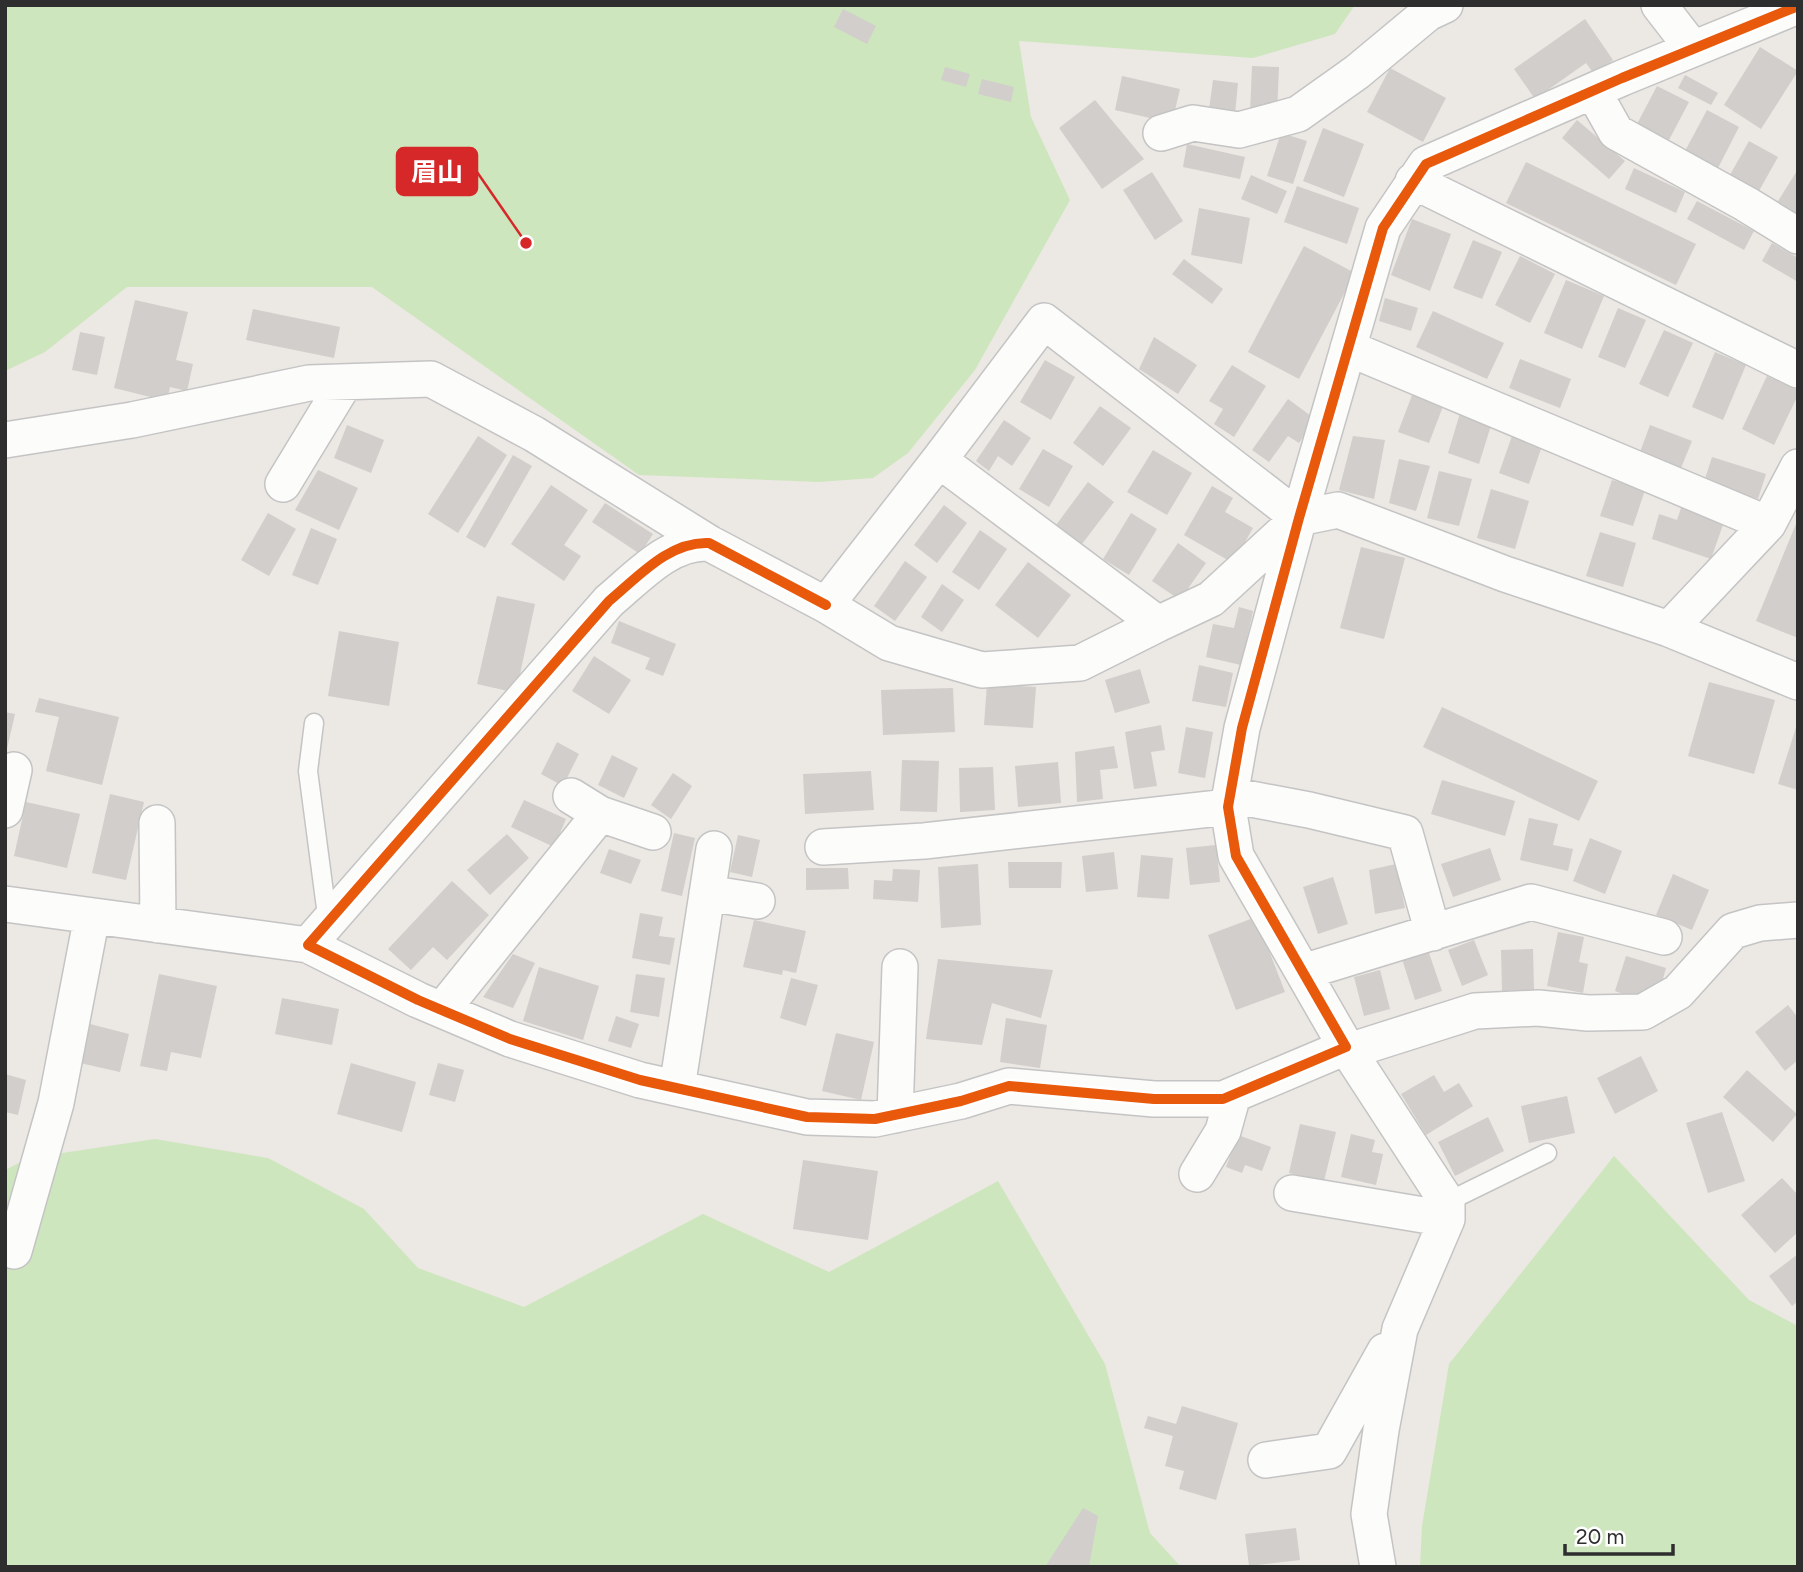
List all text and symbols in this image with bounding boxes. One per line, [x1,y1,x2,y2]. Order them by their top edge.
callout: 眉山 [397,148,477,195]
text: 眉山 [411,156,463,188]
scale bar [1565,1512,1674,1556]
text: 20 m [1576,1524,1624,1549]

